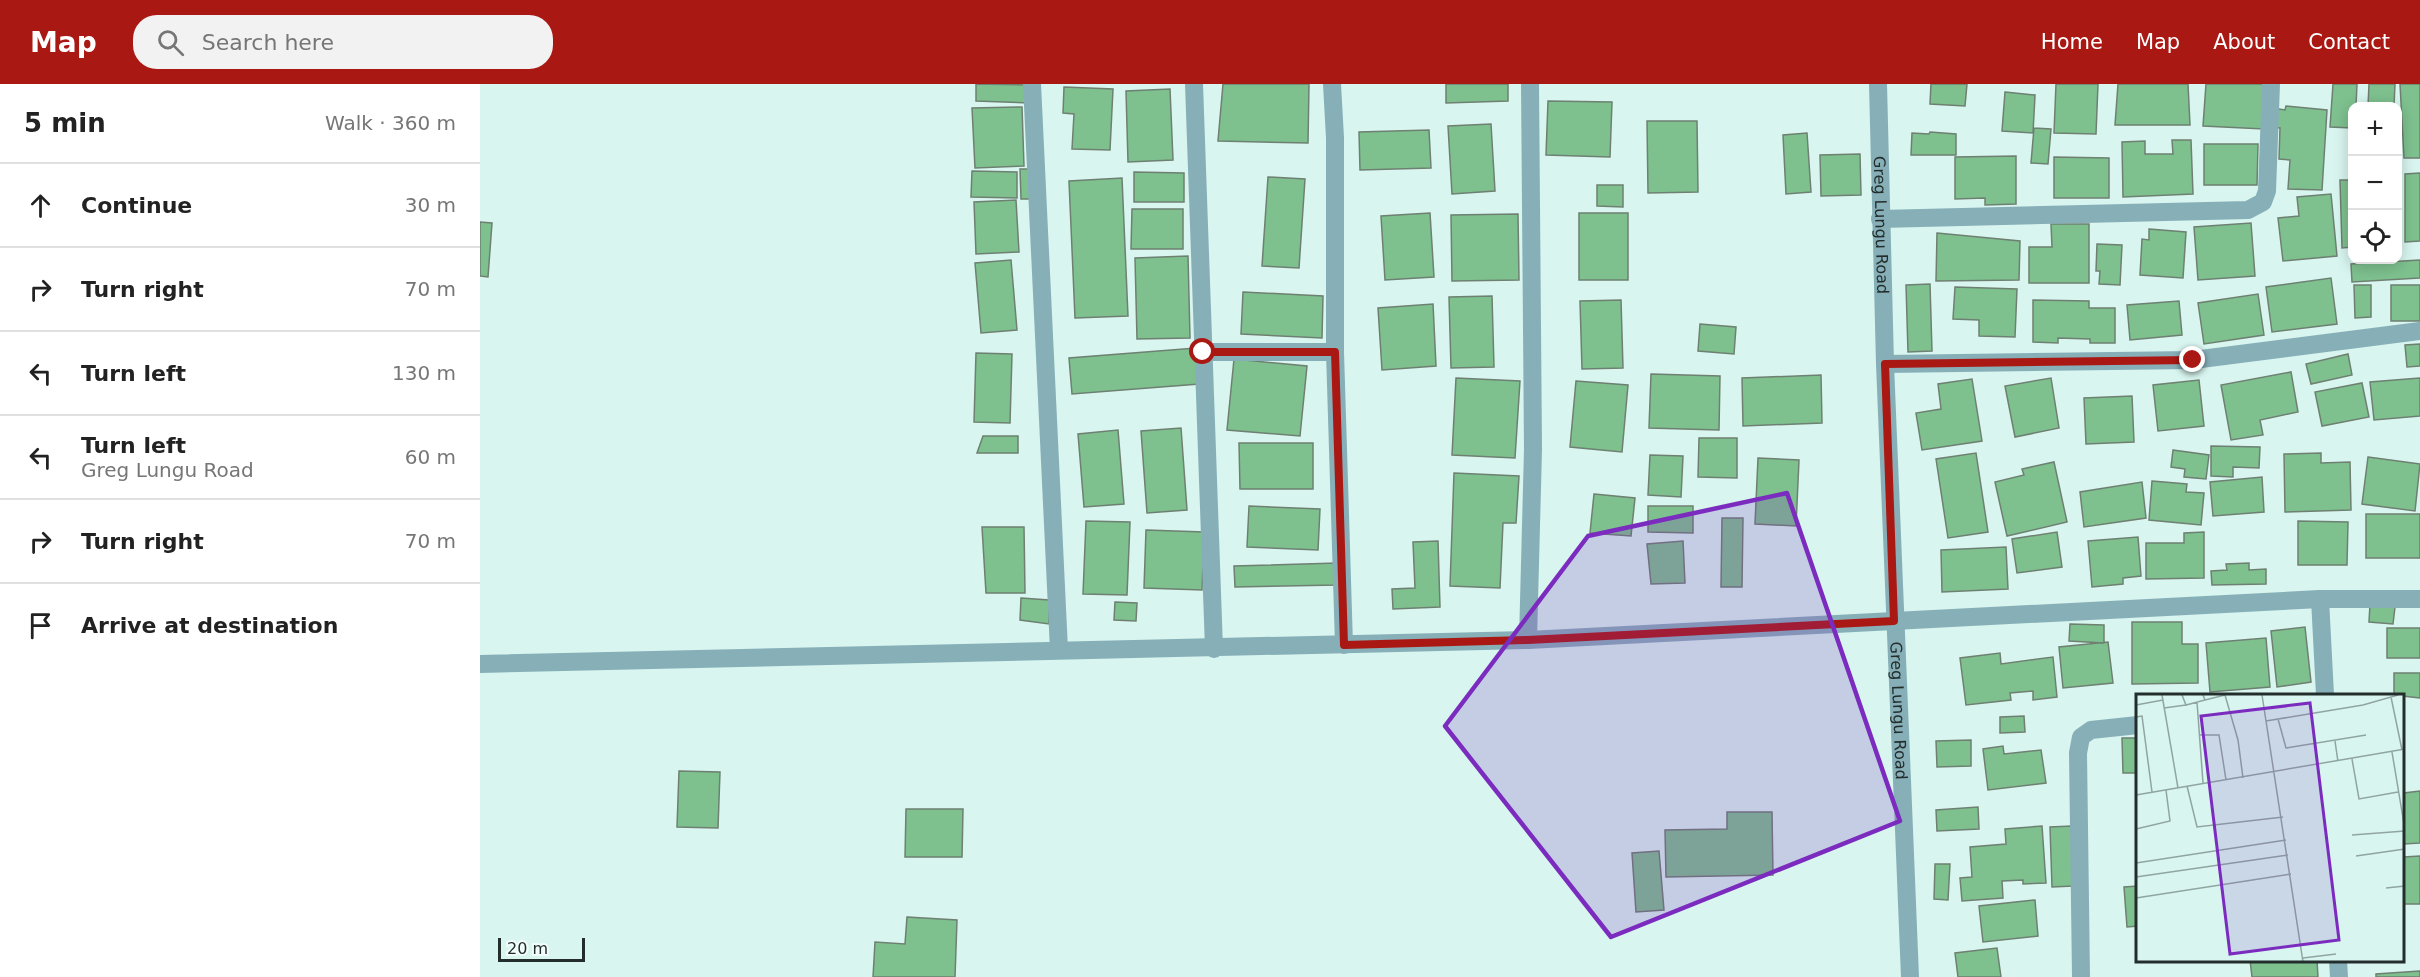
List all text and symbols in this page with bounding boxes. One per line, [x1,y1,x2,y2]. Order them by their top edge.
search box [133,15,553,69]
text: Map [30,26,97,59]
icon: search [154,26,187,59]
text: Search here [202,30,334,55]
text: Home [2041,30,2103,54]
text: Map [2136,30,2180,54]
text: About [2213,30,2275,54]
text: Contact [2308,30,2390,54]
map controls [2348,102,2402,264]
button: + [2348,102,2402,156]
text: 5 min [24,108,106,138]
text: Walk · 360 m [325,111,456,135]
street label: Greg Lungu Road [1870,156,1892,294]
button: − [2348,156,2402,210]
icon: ahead [24,189,57,222]
text: Continue [81,193,192,218]
text: 30 m [405,193,456,217]
button: locate [2348,210,2402,264]
icon: right [24,273,57,306]
text: Turn right [81,277,204,302]
text: 70 m [405,277,456,301]
route start [1189,338,1215,364]
route end [2179,346,2205,372]
icon: left [24,357,57,390]
text: Turn left [81,361,186,386]
text: 130 m [392,361,456,385]
text: Turn left [81,433,186,458]
icon: left [24,441,57,474]
text: 60 m [405,445,456,469]
text: Greg Lungu Road [81,458,254,482]
icon: right [24,525,57,558]
text: Turn right [81,529,204,554]
text: 70 m [405,529,456,553]
icon: arrive [24,609,57,642]
text: Arrive at destination [81,613,338,638]
street label: Greg Lungu Road [1886,641,1911,780]
inset map [2136,694,2405,962]
scale bar [498,935,585,962]
text: 20 m [507,939,548,958]

